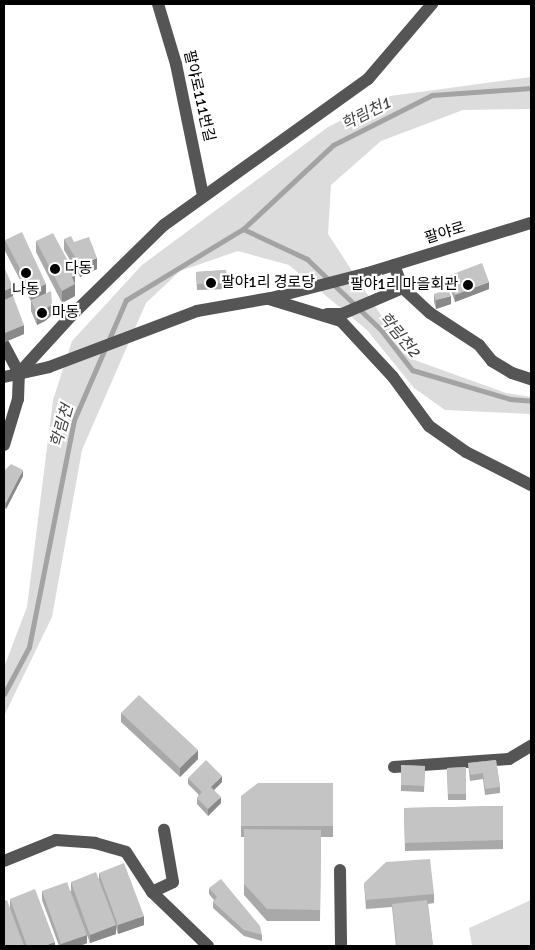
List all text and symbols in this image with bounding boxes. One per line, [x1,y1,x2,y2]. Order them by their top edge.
street label: 팔야로111번길 [180,49,218,143]
water label: 학림천1 [338,93,394,135]
street label: 팔야로 [423,218,467,248]
place label: 다동 [65,260,93,278]
marker: 다동 [49,263,61,275]
marker: 나동 [20,267,32,279]
place label: 팔야1리 경로당 [221,274,315,292]
place label: 팔야1리 마을회관 [350,276,458,294]
marker: 팔야1리 경로당 [205,277,217,289]
marker: 팔야1리 마을회관 [462,279,474,291]
place label: 나동 [12,281,40,299]
place label: 마동 [52,304,80,322]
marker: 마동 [36,307,48,319]
water label: 학림천2 [375,309,423,361]
water label: 학림천 [47,402,77,450]

